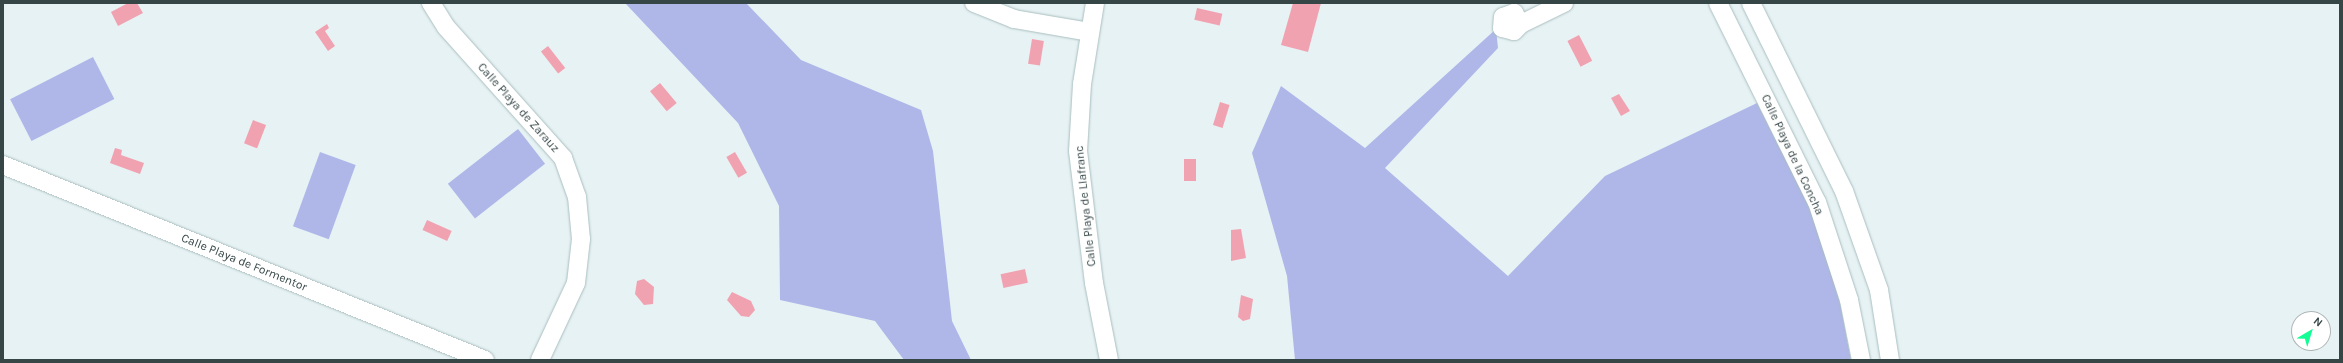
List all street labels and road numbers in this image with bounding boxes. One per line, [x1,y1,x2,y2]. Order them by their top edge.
street label: Calle Playa de Zarauz [474,60,562,156]
street label: Calle Playa de la Concha [1758,92,1826,218]
street label: Calle Playa de Llafranc [1072,145,1100,267]
street label: Calle Playa de Formentor [179,231,309,295]

